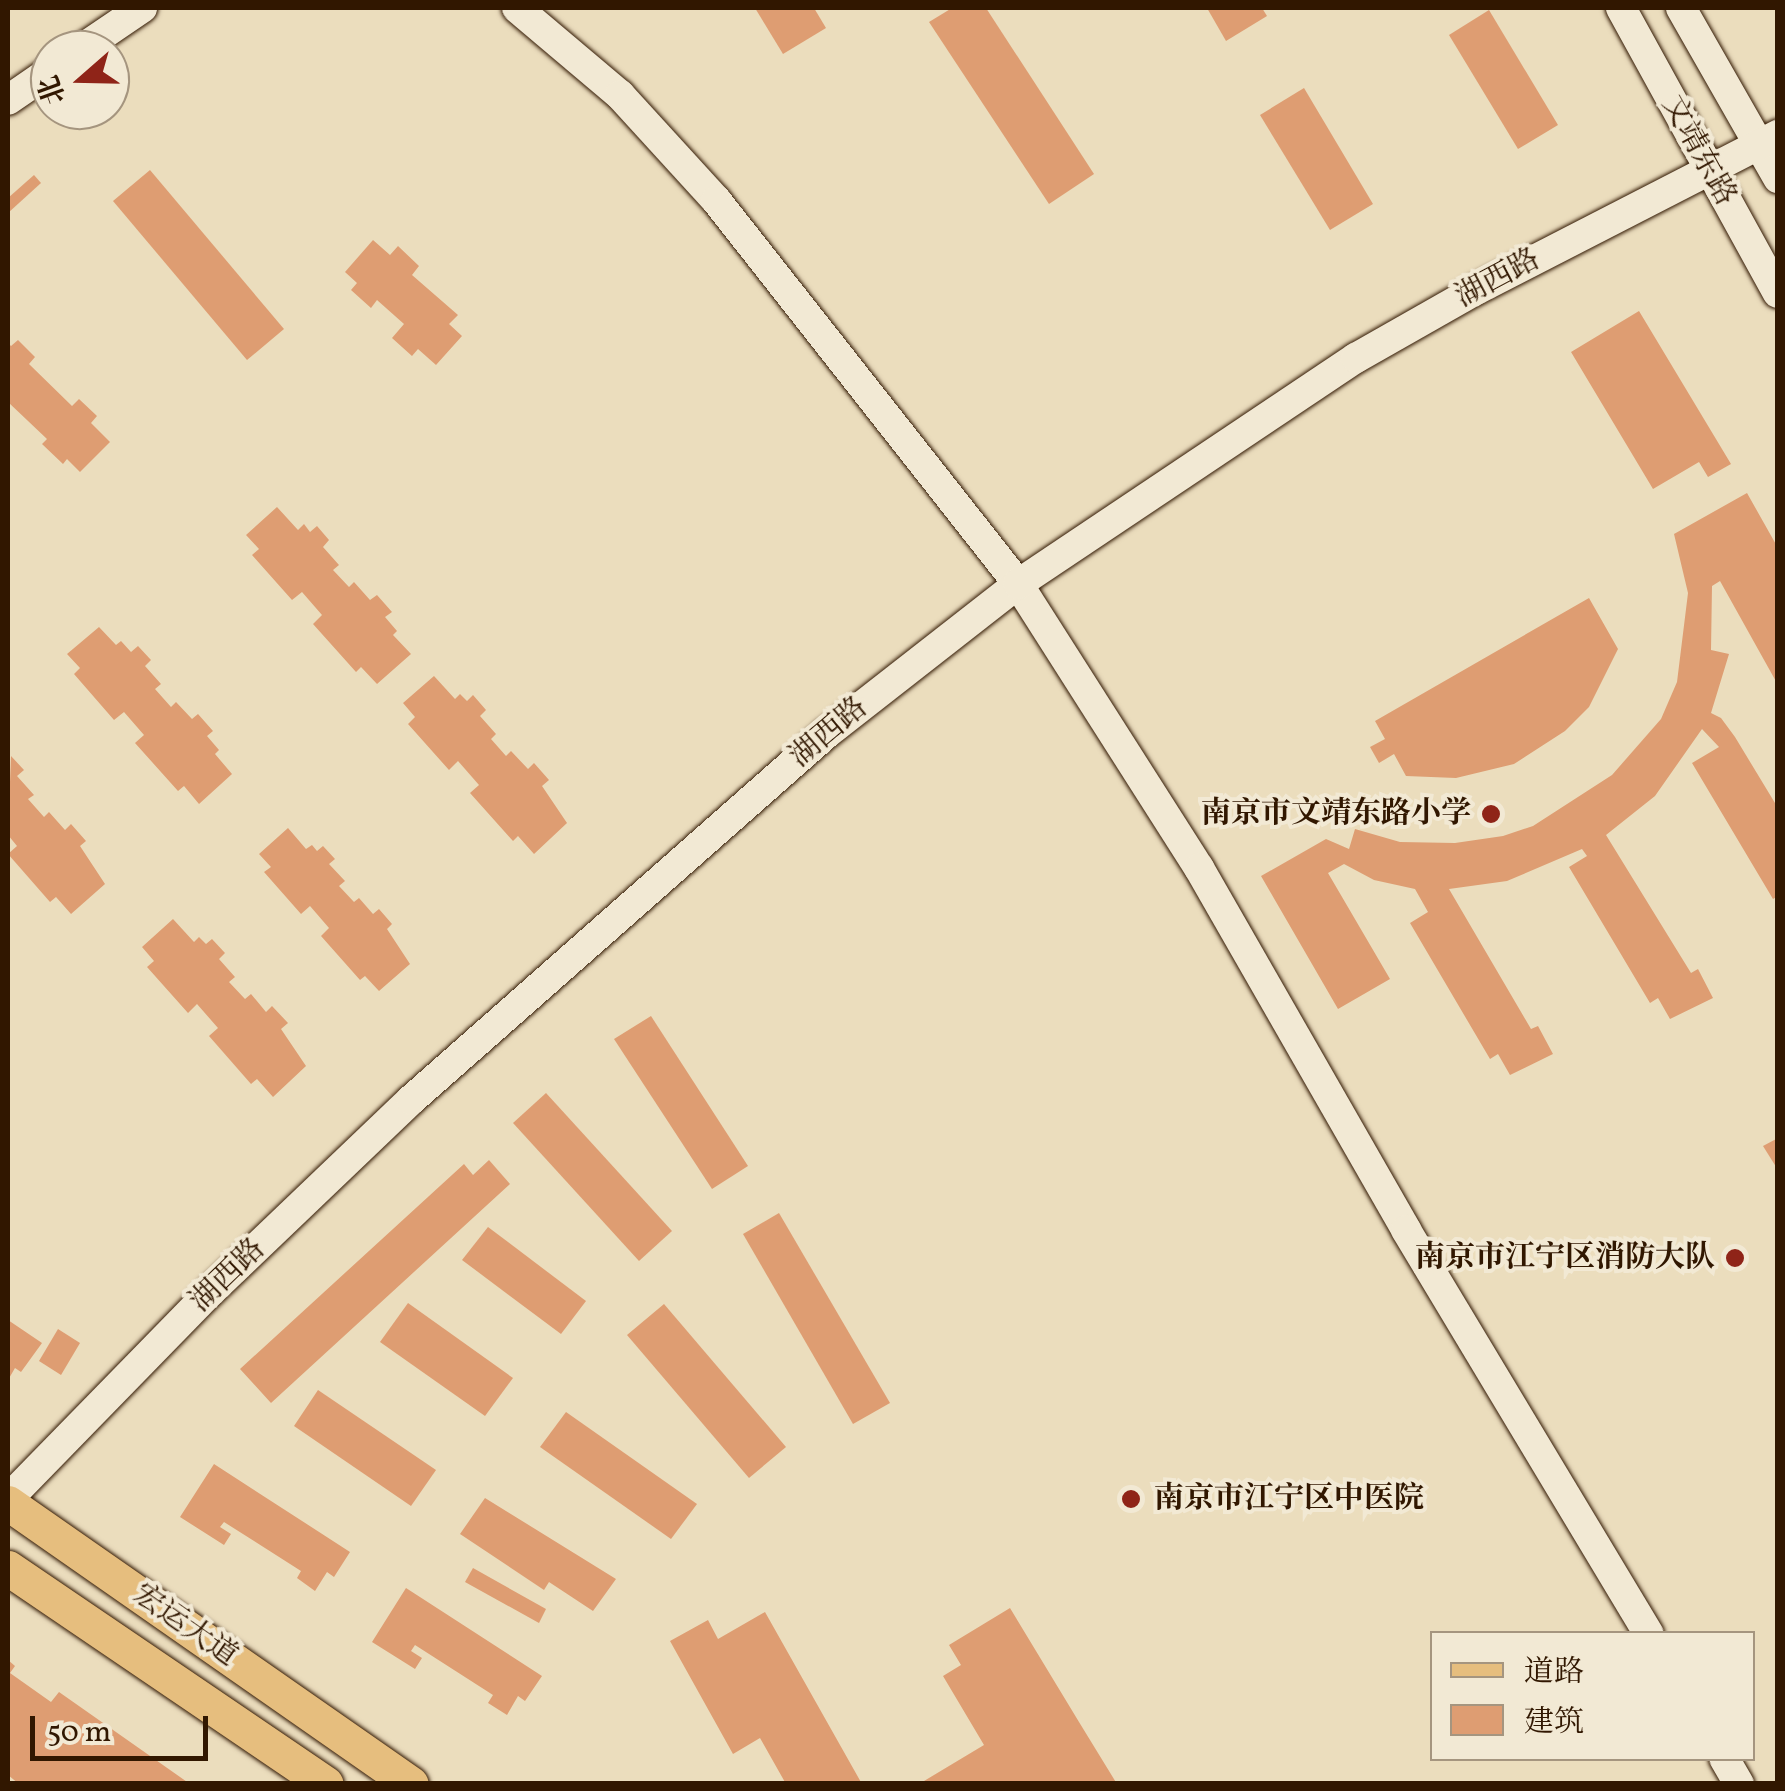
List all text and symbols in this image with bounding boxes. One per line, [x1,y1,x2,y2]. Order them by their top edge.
north arrow [30,30,130,130]
text: 北 [30,70,76,110]
street label: 文靖东路 [1653,90,1743,212]
street label: 湖西路 [1450,242,1546,316]
street label: 湖西路 [783,690,875,776]
place label: 南京市文靖东路小学 [1201,796,1471,832]
marker: 南京市文靖东路小学 [1480,803,1502,825]
street label: 湖西路 [183,1232,273,1320]
place label: 南京市江宁区消防大队 [1415,1240,1715,1276]
marker: 南京市江宁区消防大队 [1724,1247,1746,1269]
place label: 南京市江宁区中医院 [1154,1481,1424,1517]
marker: 南京市江宁区中医院 [1118,1486,1144,1512]
street label: 宏运大道 [126,1577,244,1675]
legend [1430,1631,1755,1761]
text: 道路 [1524,1652,1584,1694]
scale bar [35,1696,212,1758]
text: 建筑 [1524,1702,1584,1744]
text: 50 m [47,1712,111,1754]

